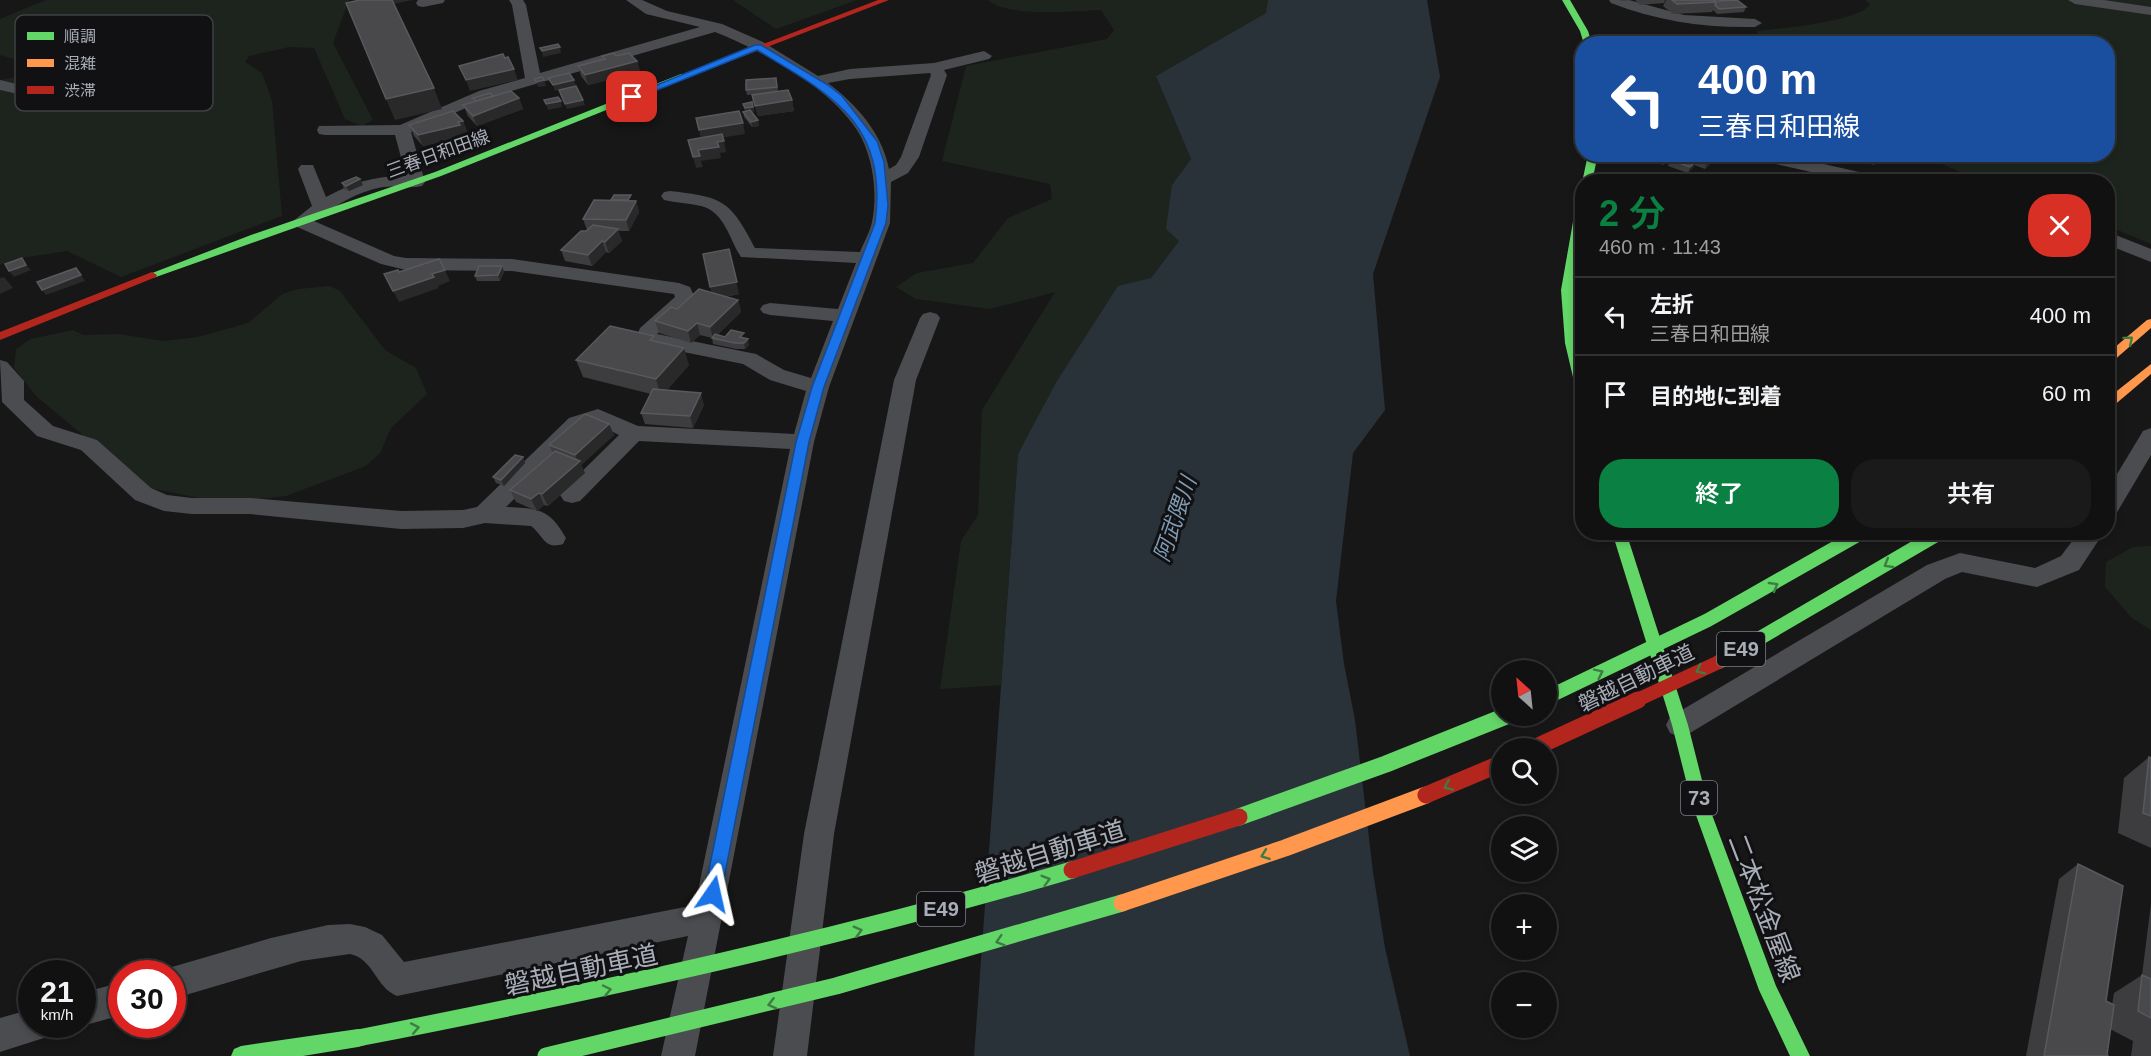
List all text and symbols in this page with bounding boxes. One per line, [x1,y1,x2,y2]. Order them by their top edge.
legend [15,15,213,111]
text: 順調 [64,28,96,45]
text: 混雑 [64,55,96,72]
text: 400 m [1698,56,1817,103]
icon: left [1599,60,1677,138]
pin [606,71,657,122]
icon: arrive [615,80,648,113]
text: 渋滞 [64,82,96,99]
text: 三春日和田線 [1698,112,1860,142]
street label: 三春日和田線 [384,126,492,182]
text: 2 分 [1599,193,1665,234]
button: close [2028,194,2091,257]
text: 460 m · 11:43 [1599,236,1721,258]
text: 左折 [1650,292,1694,317]
icon: left [1599,300,1632,333]
text: 400 m [2030,303,2091,328]
text: 三春日和田線 [1650,323,1770,345]
one-way arrow [2122,337,2133,348]
icon: arrive [1599,378,1632,411]
text: 60 m [2042,381,2091,406]
text: 目的地に到着 [1650,384,1782,409]
button: 終了 [1599,459,1839,528]
button: 共有 [1851,459,2091,528]
water label: 阿武隈川 [1149,471,1202,565]
one-way arrow [1884,556,1894,568]
one-way arrow [1768,582,1778,593]
road number: E49 [1717,632,1765,666]
street label: 磐越自動車道 [1574,640,1698,716]
north arrow [1491,660,1557,726]
map controls [1491,660,1557,1038]
one-way arrow [1696,663,1707,675]
one-way arrow [1593,668,1604,680]
button: search [1491,738,1557,804]
one-way arrow [1443,779,1454,791]
road number: 73 [1681,781,1717,815]
street label: 磐越自動車道 [971,815,1129,889]
button: layers [1491,816,1557,882]
street label: 二本松金屋線 [1722,830,1806,986]
one-way arrow [1260,847,1271,860]
position arrow [681,862,745,926]
one-way arrow [1041,874,1051,887]
road number: E49 [917,892,965,926]
button: + [1491,894,1557,960]
one-way arrow [852,926,863,938]
one-way arrow [995,934,1006,946]
street label: 磐越自動車道 [502,939,660,1001]
speed limit sign: 30 [108,960,186,1038]
button: − [1491,972,1557,1038]
text: 21 [40,975,74,1008]
one-way arrow [601,984,611,997]
one-way arrow [767,997,777,1010]
text: km/h [41,1006,73,1023]
one-way arrow [410,1022,420,1035]

